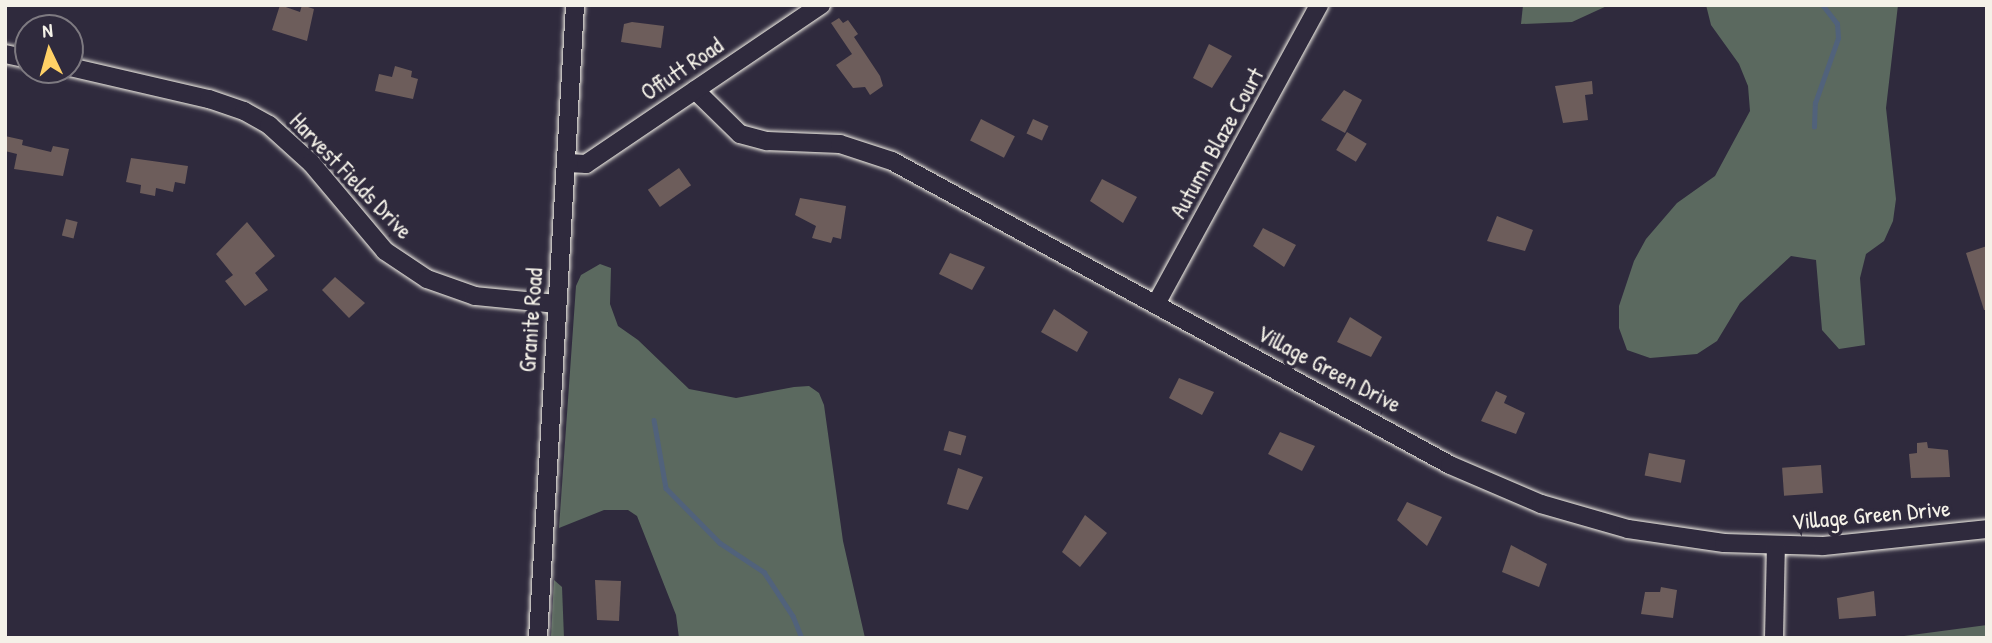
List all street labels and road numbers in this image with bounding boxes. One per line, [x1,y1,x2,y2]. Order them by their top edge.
street label: Offutt Road [636,32,728,106]
street label: Autumn Blaze Court [1164,63,1270,223]
street label: Harvest Fields Drive [284,107,418,245]
street label: Granite Road [514,267,548,373]
street label: Village Green Drive [1252,320,1406,418]
street label: Village Green Drive [1791,494,1951,536]

